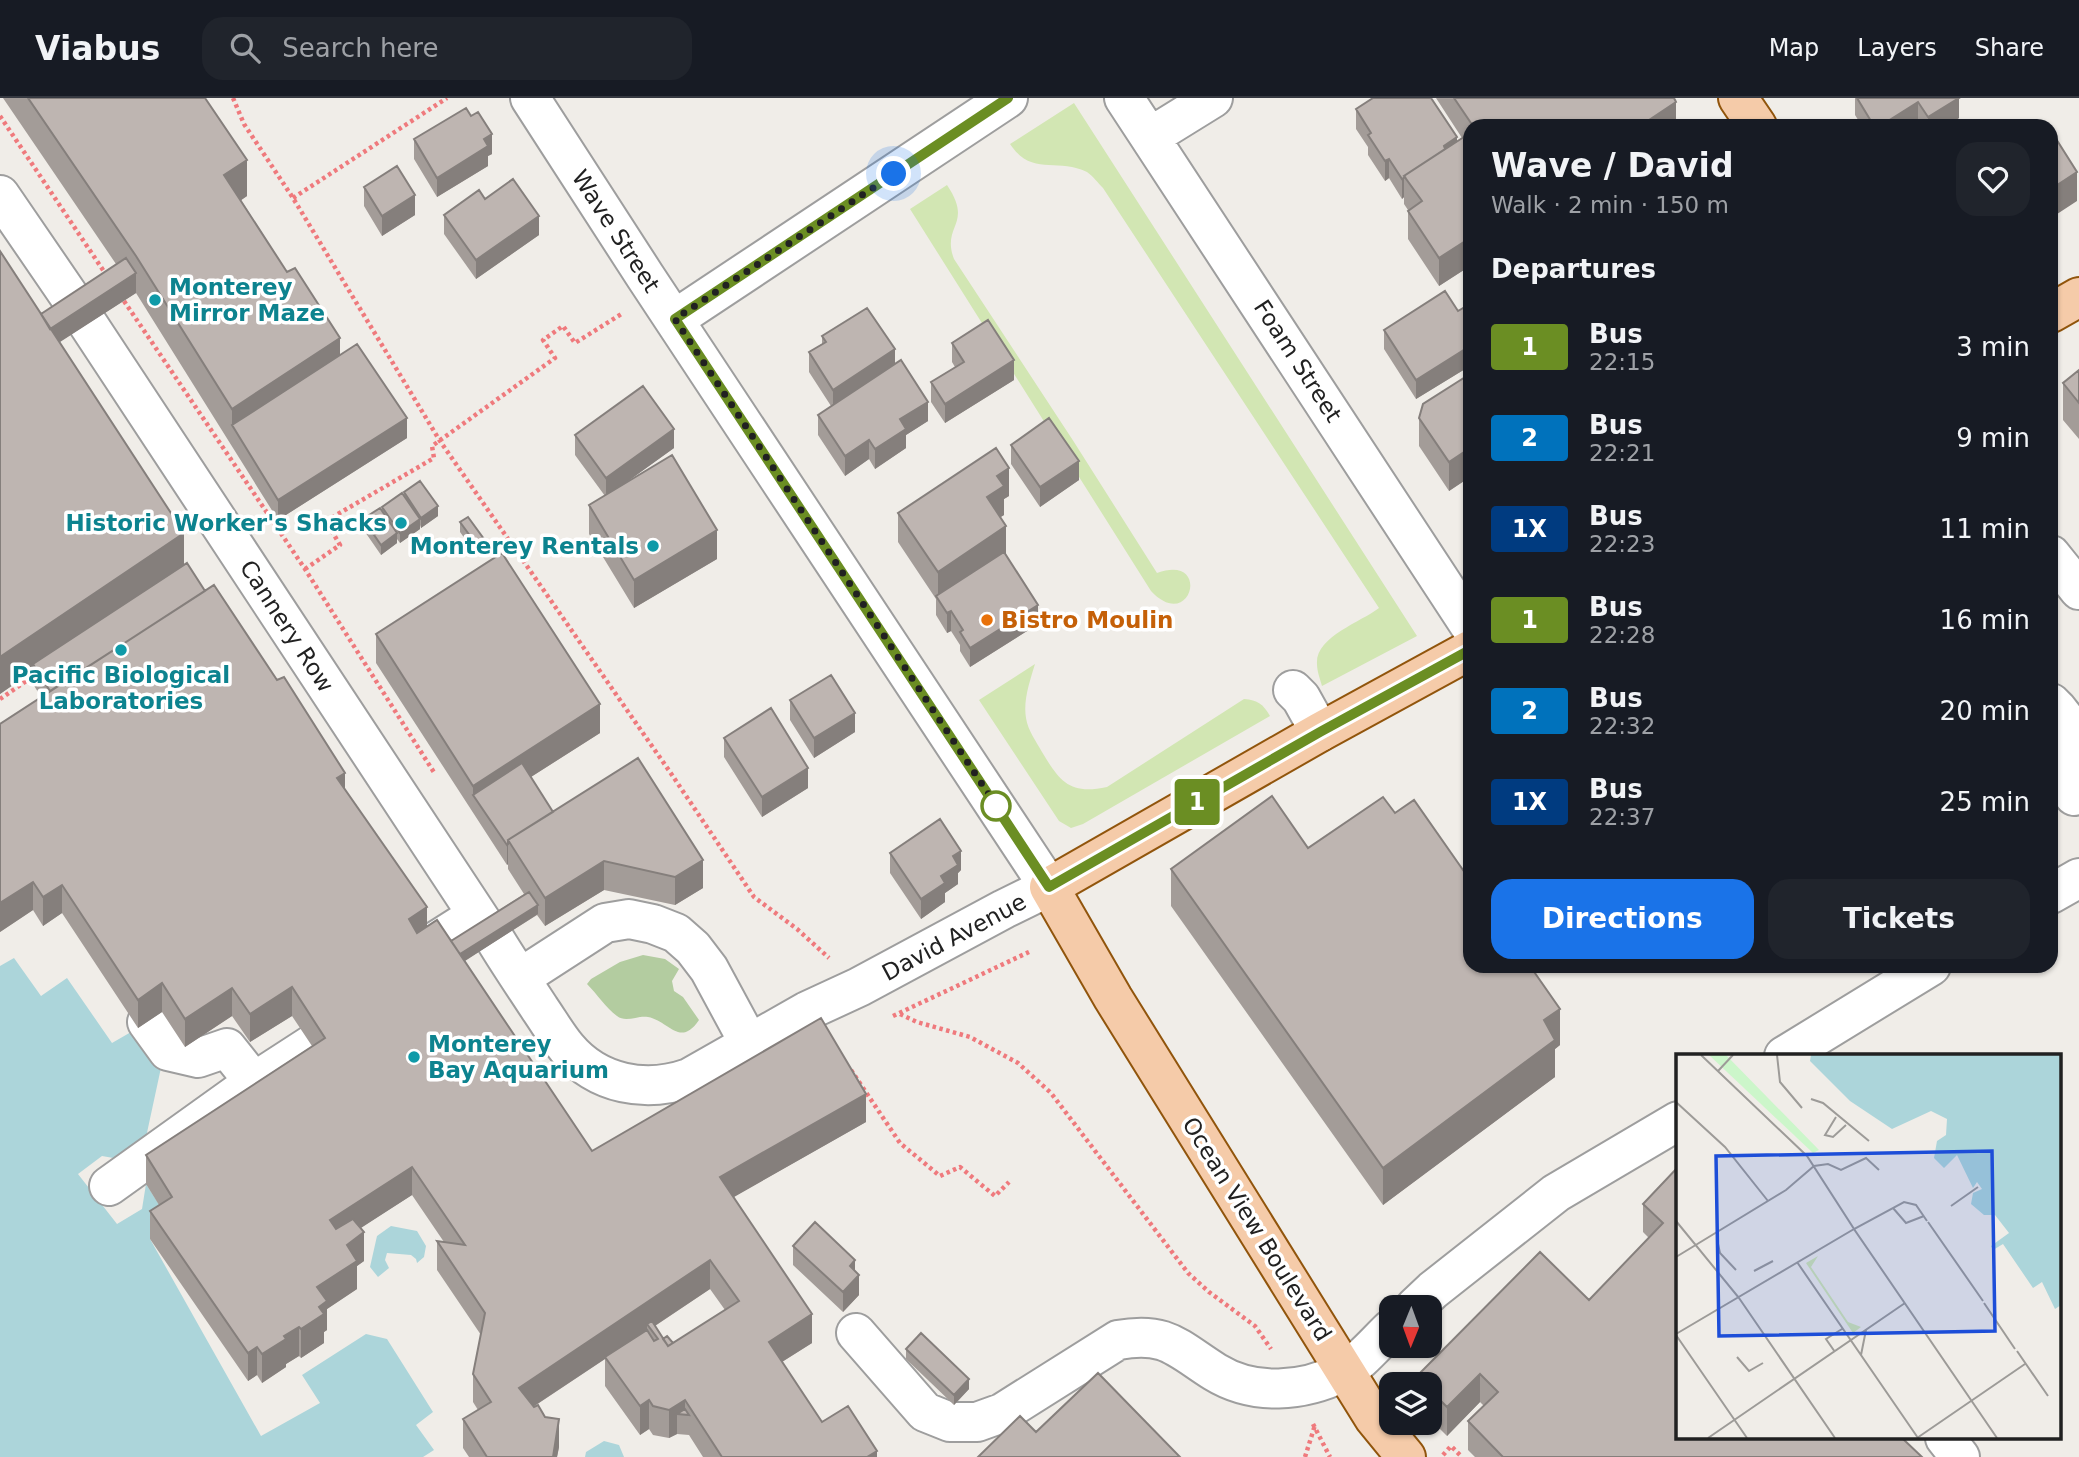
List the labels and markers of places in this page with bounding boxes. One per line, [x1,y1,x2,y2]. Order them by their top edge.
place label: Monterey Mirror Maze [169,274,325,326]
marker: Monterey Mirror Maze [147,292,163,308]
place label: Historic Worker's Shacks [65,510,387,536]
marker: Historic Worker's Shacks [393,515,409,531]
place label: Monterey Rentals [410,533,639,559]
marker: Monterey Rentals [645,538,661,554]
place label: Bistro Moulin [1001,607,1173,633]
marker: Bistro Moulin [979,612,995,628]
marker: Pacific Biological Laboratories [113,642,129,658]
place label: Pacific Biological Laboratories [12,662,230,714]
unlabelled marker [981,791,1011,821]
place label: Monterey Bay Aquarium [428,1031,609,1083]
marker: Monterey Bay Aquarium [406,1049,422,1065]

